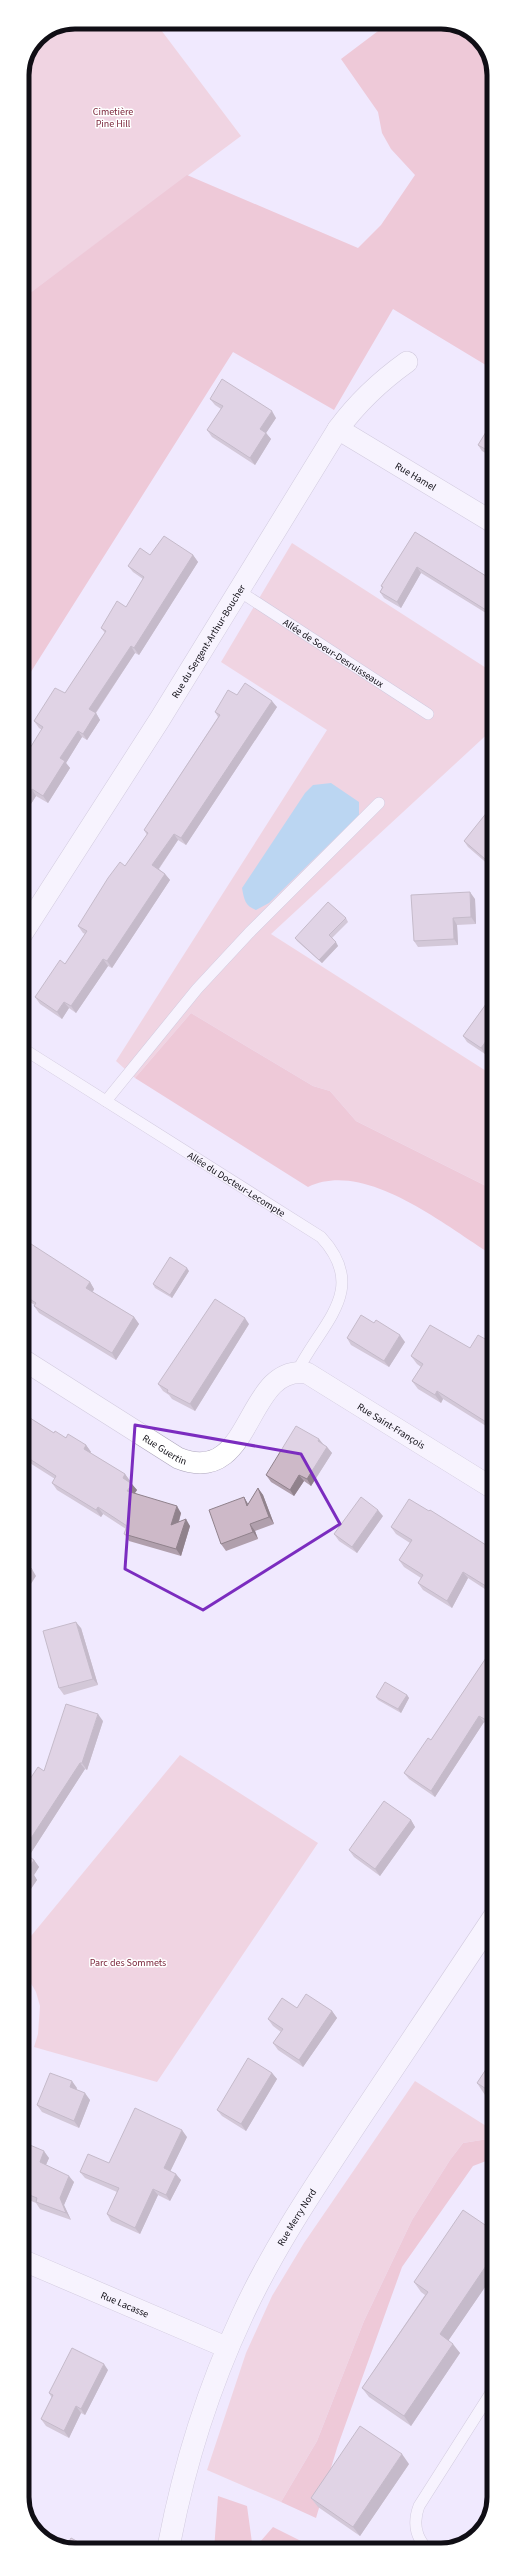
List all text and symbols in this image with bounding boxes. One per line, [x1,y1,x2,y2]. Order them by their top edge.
park label: Cimetière Pine Hill [93,105,133,131]
street label: Rue Hamel [392,459,439,495]
street label: Rue du Sergent-Arthur-Boucher [168,581,249,701]
street label: Allée de Soeur-Desruisseaux [280,616,387,692]
street label: Allée du Docteur-Lecompte [185,1148,288,1221]
street label: Rue Saint-François [354,1400,428,1453]
street label: Rue Guertin [139,1431,188,1469]
park label: Parc des Sommets [90,1956,166,1970]
street label: Rue Merry Nord [274,2186,320,2249]
street label: Rue Lacasse [98,2288,151,2321]

